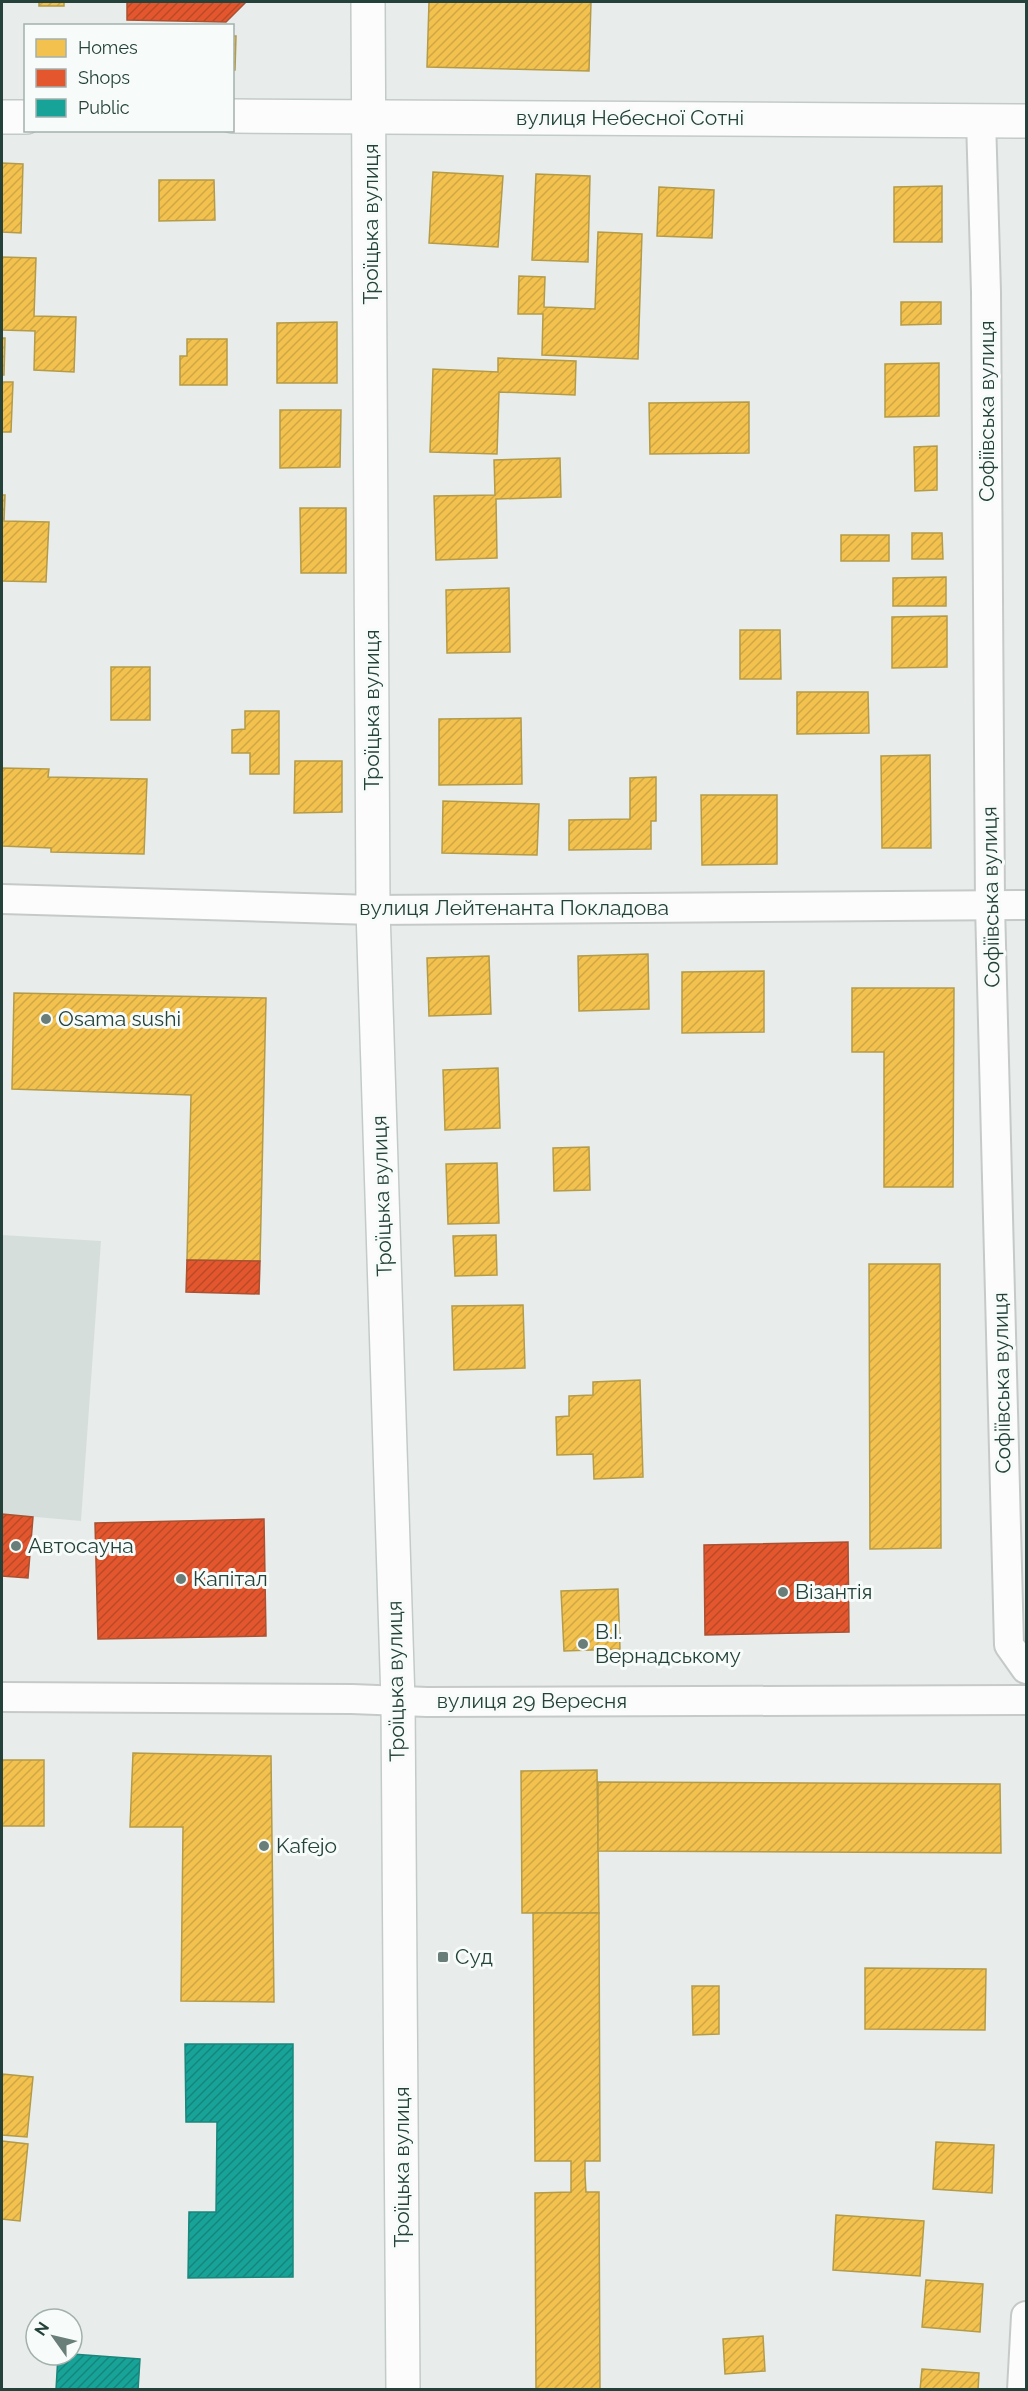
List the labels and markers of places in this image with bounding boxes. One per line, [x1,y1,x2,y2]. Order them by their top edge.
place label: Osama sushi [58,1006,181,1031]
marker: Osama sushi [39,1012,53,1026]
place label: Автосауна [28,1533,134,1558]
marker: Автосауна [9,1539,23,1553]
place label: Капітал [193,1566,268,1591]
marker: Капітал [174,1572,188,1586]
place label: Візантія [795,1579,872,1604]
marker: Візантія [776,1585,790,1599]
place label: В.І. Вернадському [595,1619,741,1668]
marker: В.І. Вернадському [576,1637,590,1651]
place label: Kafejo [276,1833,337,1858]
marker: Kafejo [257,1839,271,1853]
place label: Суд [455,1944,493,1969]
marker: Суд [436,1950,450,1964]

